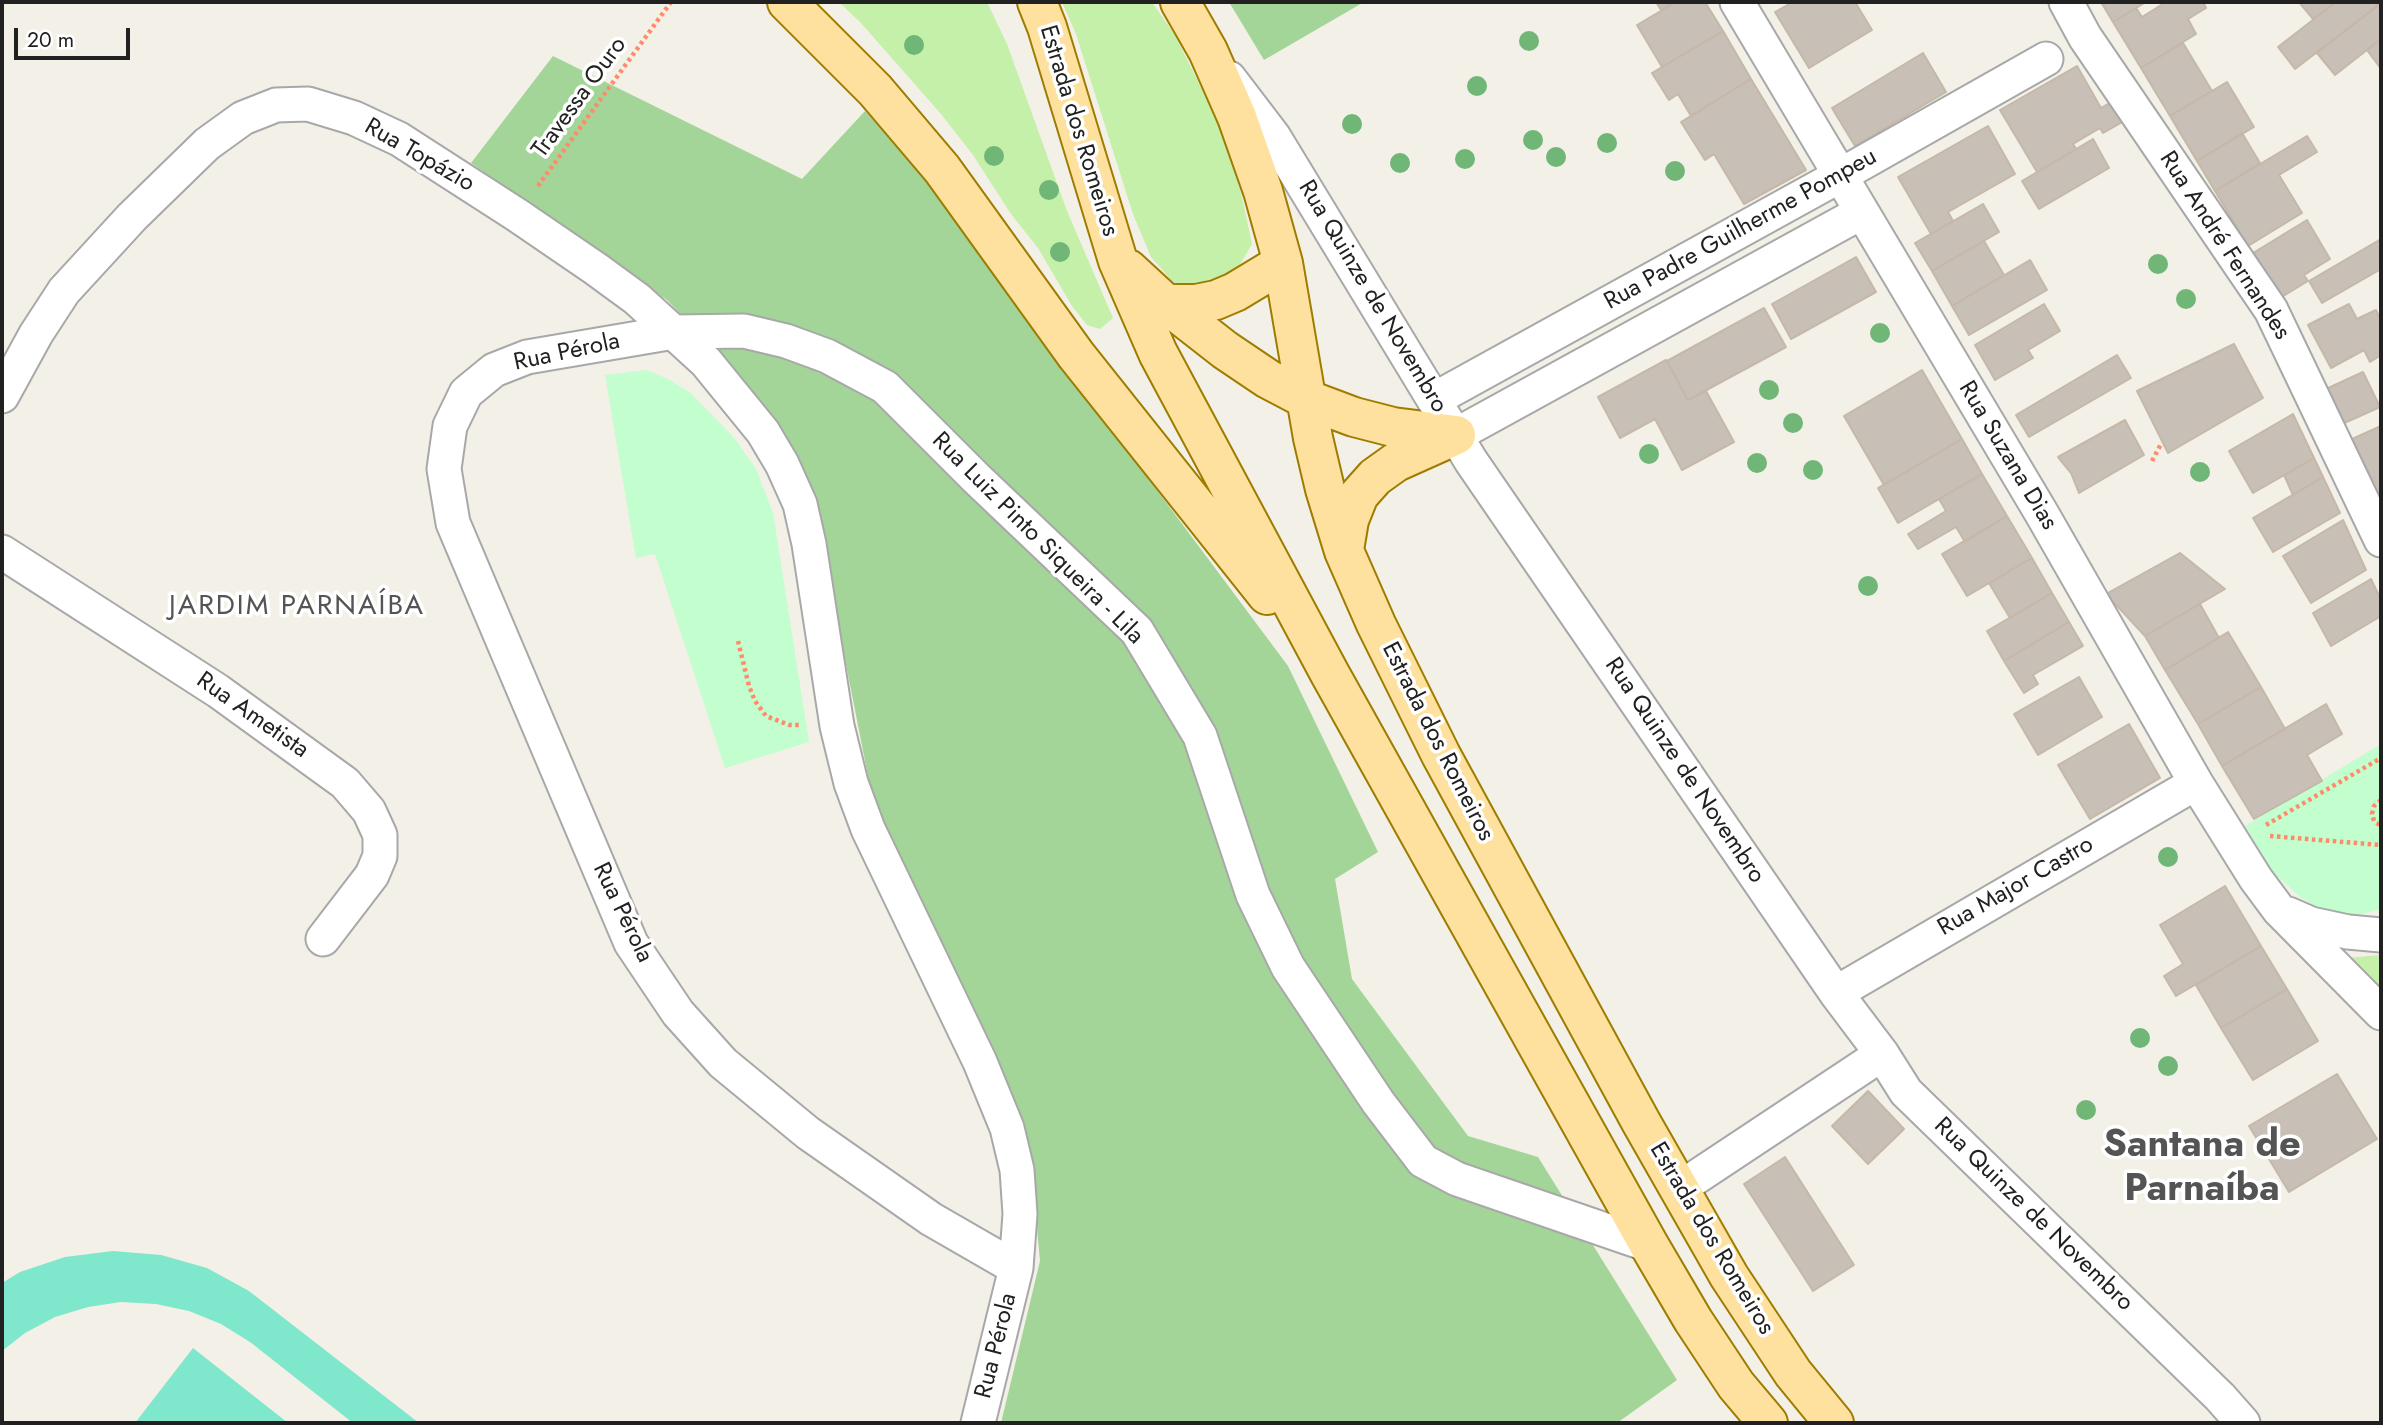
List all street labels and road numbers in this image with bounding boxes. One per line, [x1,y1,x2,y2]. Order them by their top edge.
street label: Estrada dos Romeiros [1032,22,1124,240]
street label: Travessa Ouro [527,32,633,164]
street label: Rua Topázio [359,113,479,199]
street label: Rua Padre Guilherme Pompeu [1600,143,1882,317]
street label: Rua André Fernandes [2152,146,2296,346]
street label: Rua Quinze de Novembro [1291,176,1453,418]
street label: Rua Pérola [511,328,623,378]
street label: Rua Suzana Dias [1951,376,2063,536]
street label: Rua Luiz Pinto Siqueira - Lila [925,427,1149,651]
street label: Estrada dos Romeiros [1374,638,1500,846]
street label: Rua Quinze de Novembro [1598,653,1770,889]
street label: Rua Ametista [190,667,314,765]
street label: Rua Major Castro [1933,831,2099,943]
street label: Rua Pérola [585,858,659,968]
street label: Rua Quinze de Novembro [1927,1112,2139,1318]
street label: Estrada dos Romeiros [1642,1138,1780,1340]
street label: Rua Pérola [970,1290,1024,1402]

